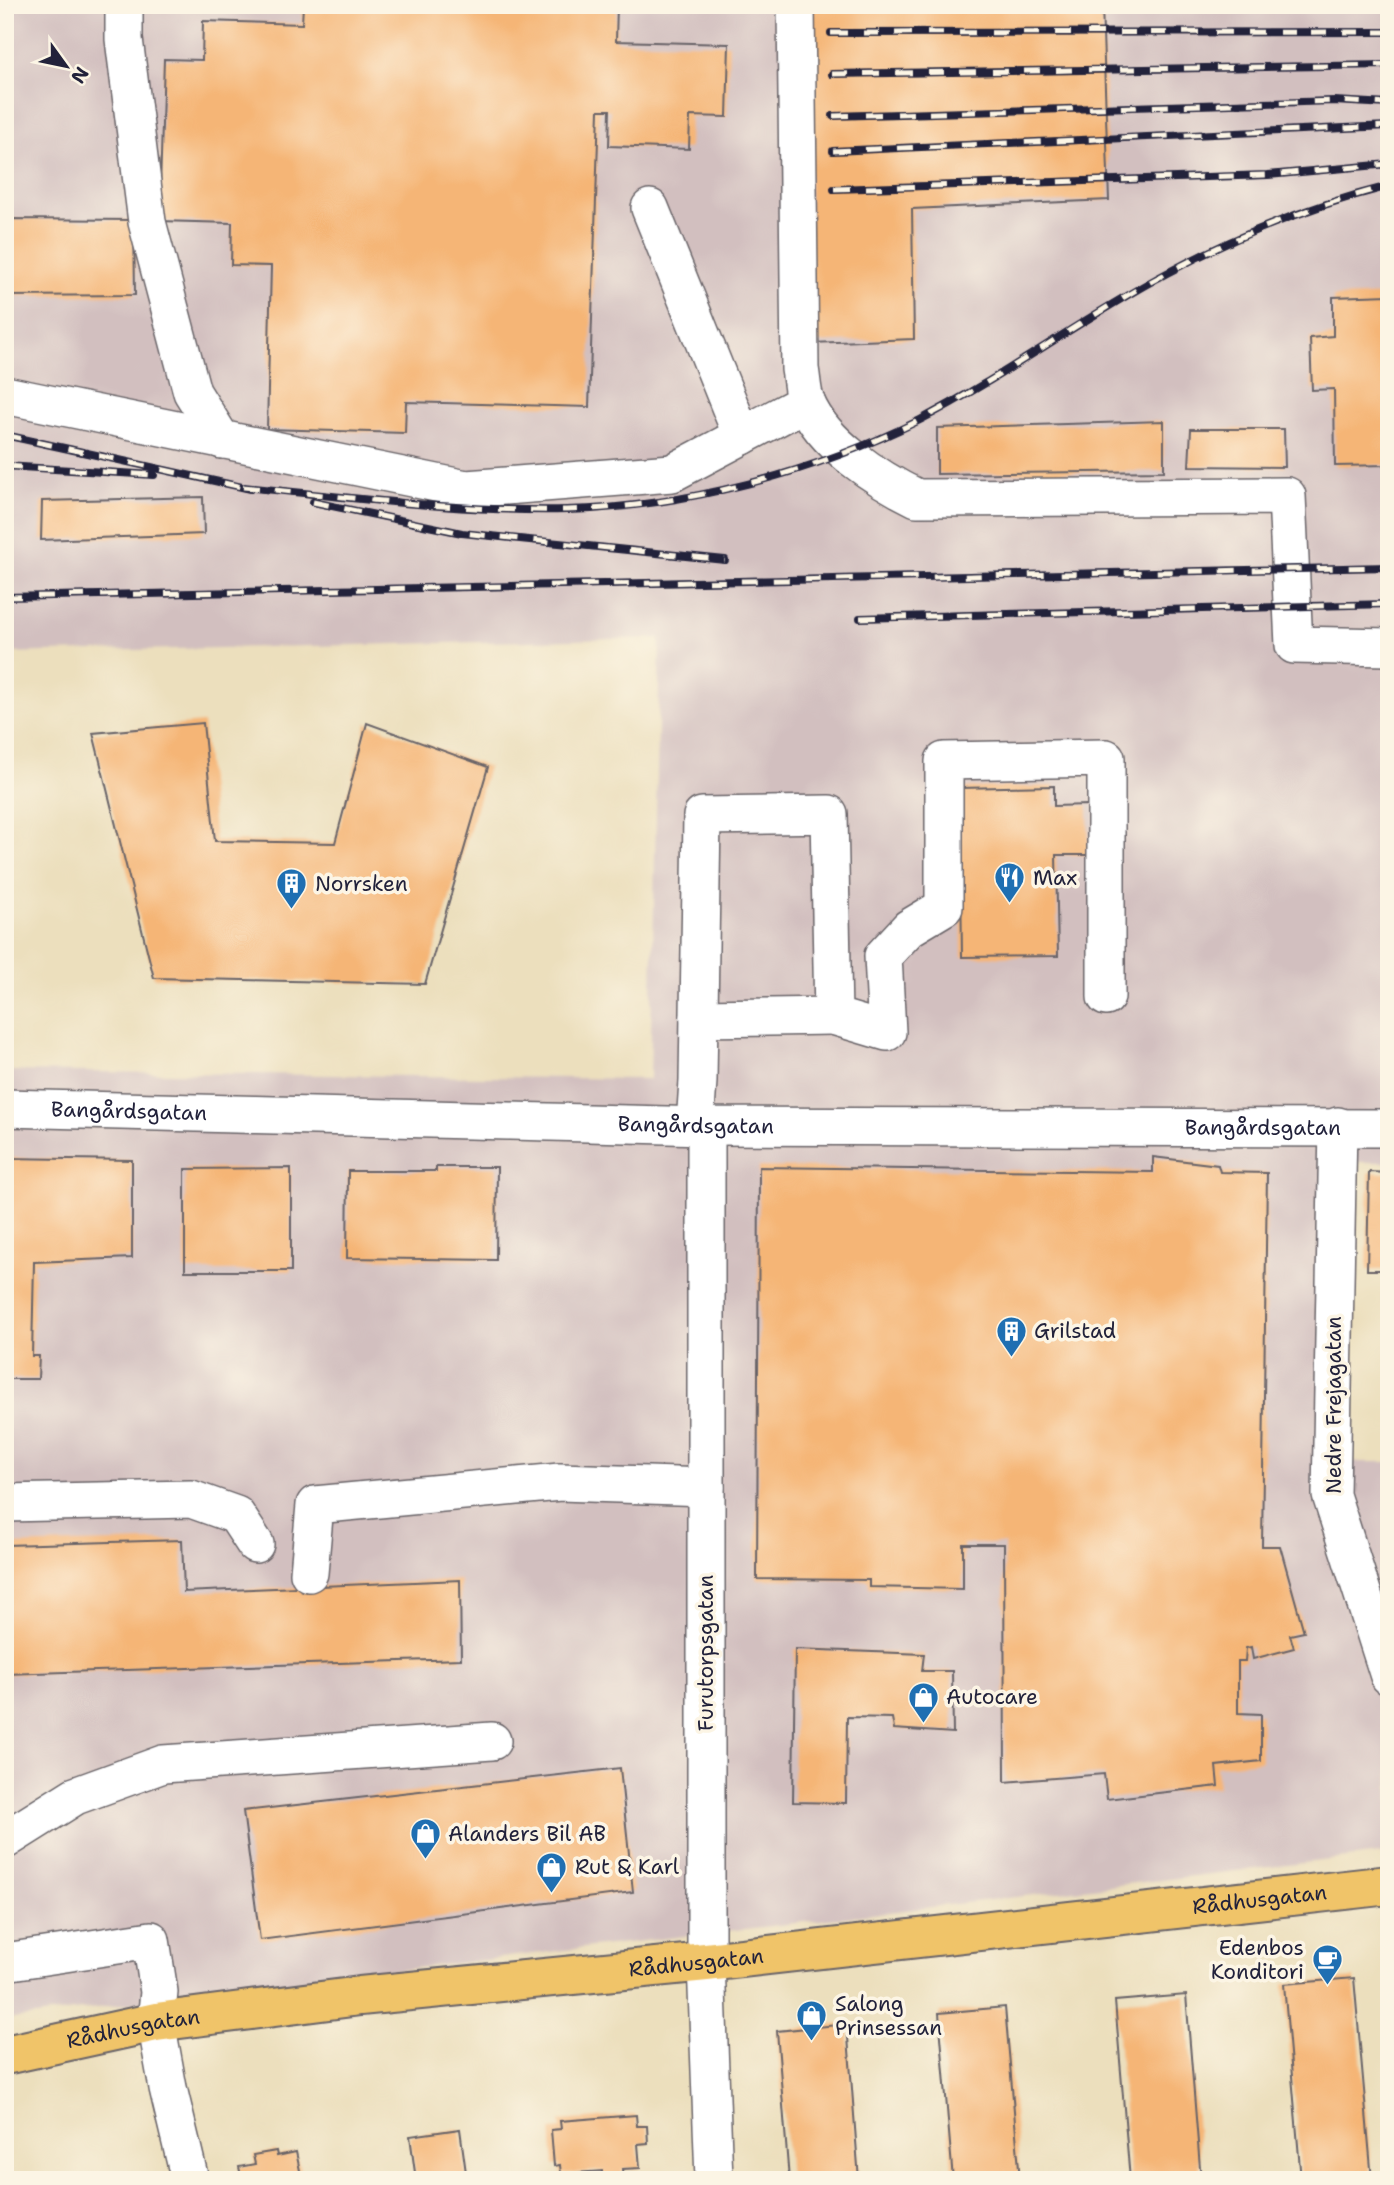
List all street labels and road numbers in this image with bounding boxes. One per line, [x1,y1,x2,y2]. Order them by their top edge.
street label: Bangårdsgatan [51,1095,207,1127]
street label: Bangårdsgatan [617,1110,774,1140]
street label: Bangårdsgatan [1185,1113,1341,1142]
street label: Nedre Frejagatan [1320,1316,1348,1494]
street label: Furutorpsgatan [692,1575,720,1731]
street label: Rådhusgatan [1191,1878,1329,1921]
street label: Rådhusgatan [627,1942,765,1984]
street label: Rådhusgatan [64,2003,202,2055]

